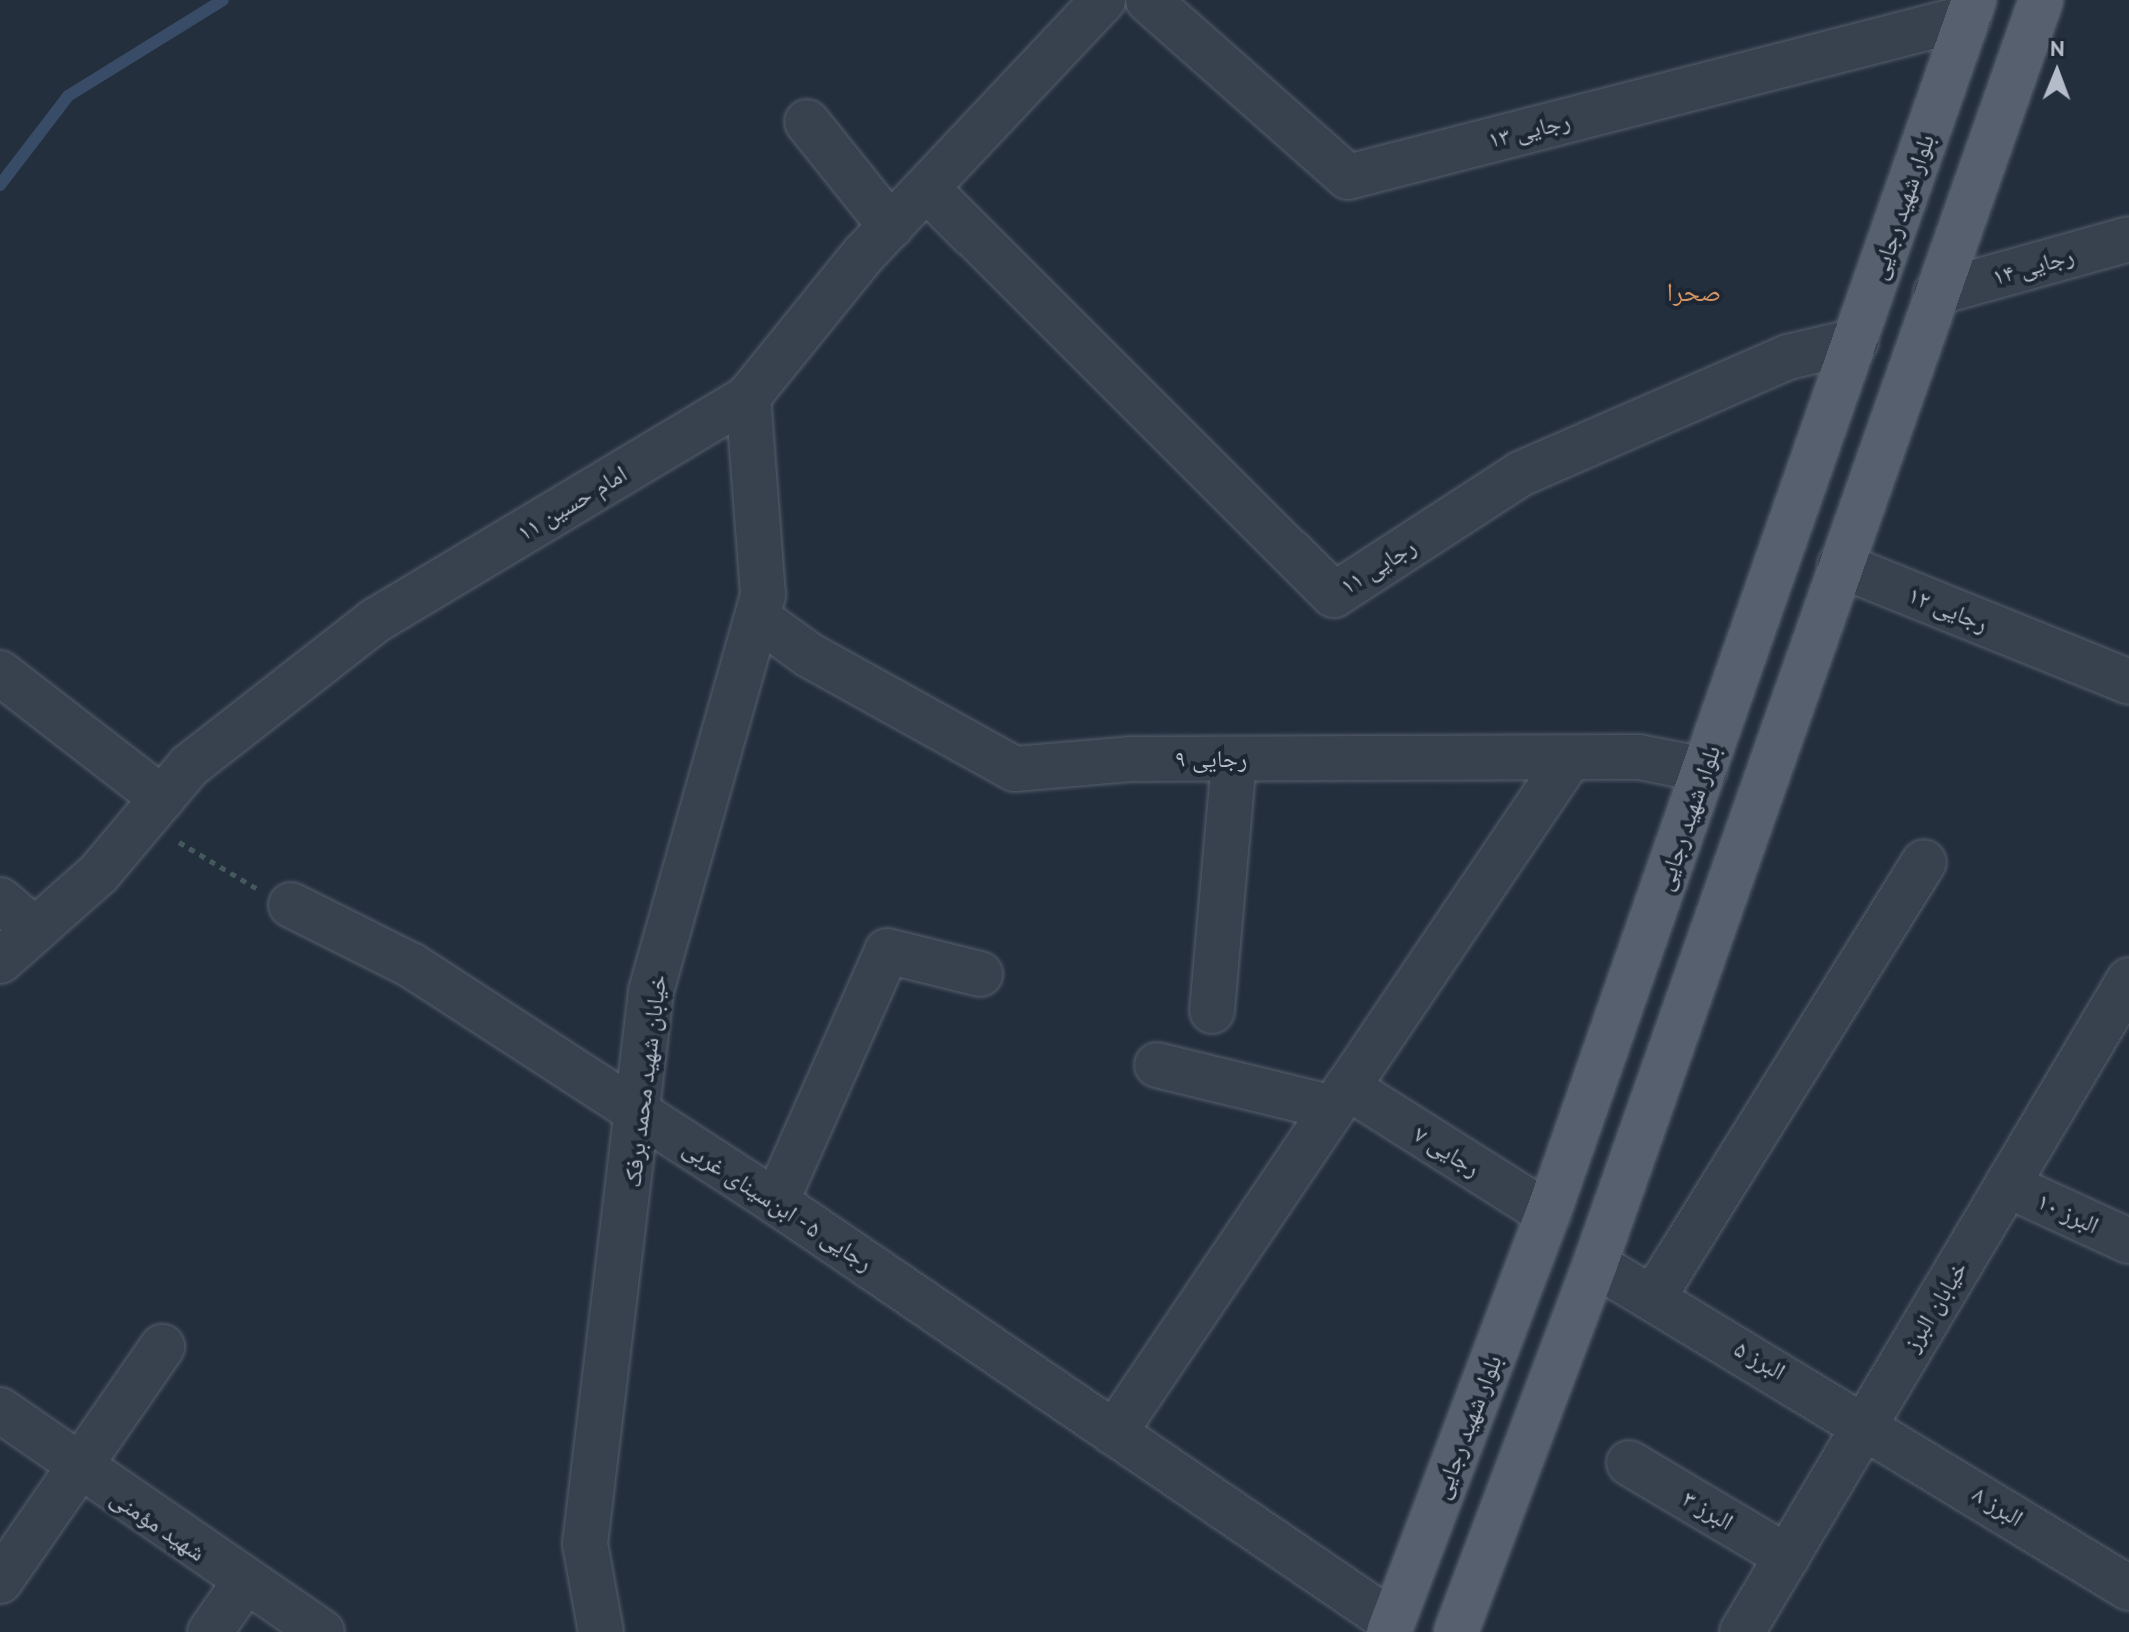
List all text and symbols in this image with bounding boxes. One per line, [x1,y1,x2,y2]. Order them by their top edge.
north arrow [2017,32,2097,112]
text: N [2050,34,2065,62]
street label: رجایی ۱۳ [1485,106,1573,154]
street label: بلوار شهید رجایی [1864,131,1940,283]
street label: رجایی ۱۴ [1989,241,2077,291]
district label: صحرا [1667,276,1721,308]
street label: امام حسین ۱۱ [512,459,632,547]
street label: رجایی ۱۱ [1335,532,1421,600]
street label: رجایی ۱۲ [1904,580,1992,638]
street label: بلوار شهید رجایی [1650,742,1726,894]
street label: رجایی ۹ [1175,745,1247,773]
street label: خیابان شهید محمد برفک [618,973,672,1189]
street label: رجایی ۷ [1409,1120,1485,1182]
street label: رجایی ۵ - ابن‌سینای غربی [676,1132,880,1278]
street label: البرز ۱۰ [2033,1186,2103,1240]
street label: خیابان البرز [1897,1256,1973,1356]
street label: البرز ۵ [1729,1334,1791,1386]
street label: بلوار شهید رجایی [1426,1351,1508,1503]
street label: البرز ۸ [1967,1479,2029,1533]
street label: شهید مؤمنی [105,1483,211,1567]
street label: البرز ۳ [1677,1484,1739,1536]

